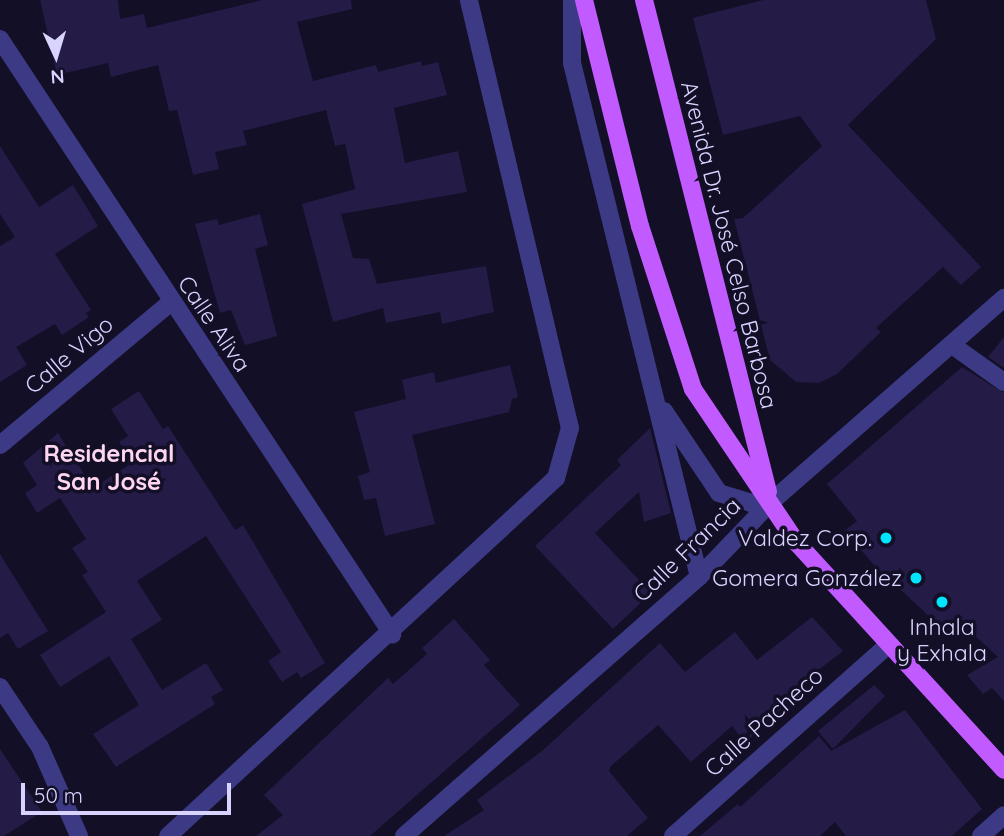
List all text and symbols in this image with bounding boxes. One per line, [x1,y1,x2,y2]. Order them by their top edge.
north arrow [21,21,91,91]
text: N [50,64,65,89]
street label: Avenida Dr. José Celso Barbosa [675,78,783,412]
street label: Calle Aliva [172,271,256,377]
street label: Calle Vigo [19,310,119,400]
district label: Residencial San José [44,440,174,496]
street label: Calle Francia [628,492,746,608]
place label: Valdez Corp. [738,524,872,552]
marker: Valdez Corp. [878,530,894,546]
place label: Gomera González [712,564,902,592]
marker: Gomera González [908,570,924,586]
marker: Inhala y Exhala [934,594,950,610]
place label: Inhala y Exhala [897,613,987,667]
street label: Calle Pacheco [699,662,829,782]
scale bar [24,770,234,814]
text: 50 m [34,782,83,808]

